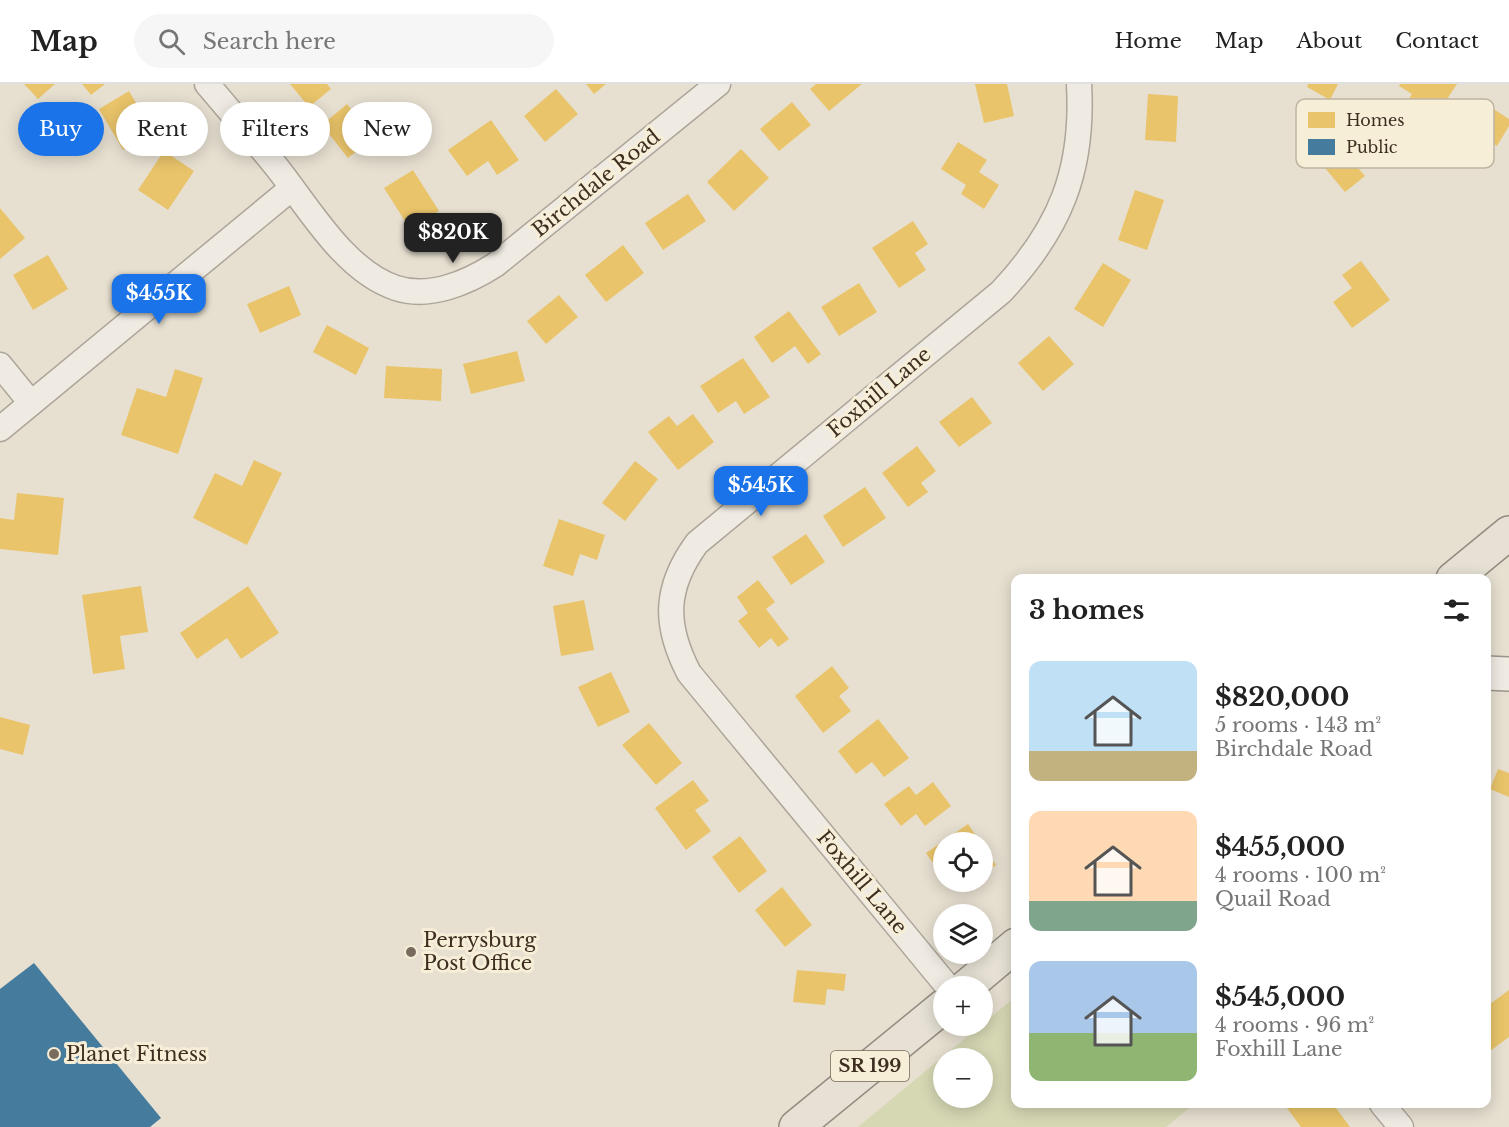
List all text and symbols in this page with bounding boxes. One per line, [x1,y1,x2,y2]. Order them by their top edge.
search box [134,14,554,68]
text: Map [30,24,98,59]
icon: search [155,25,188,58]
text: Search here [203,28,336,55]
text: Home [1115,28,1182,54]
text: Map [1215,28,1263,54]
text: About [1296,28,1362,54]
text: Contact [1395,28,1479,54]
legend [1296,99,1494,168]
chip: Buy [18,102,104,156]
chip: Rent [116,102,208,156]
chip: Filters [220,102,330,156]
chip: New [342,102,432,156]
text: Homes [1346,110,1404,130]
street label: Birchdale Road [527,124,665,242]
text: Public [1346,137,1398,157]
pin: $820K [411,213,495,264]
text: $820K [418,220,488,244]
pin: $455K [117,274,201,325]
text: $455K [126,281,192,305]
street label: Foxhill Lane [822,342,936,442]
pin: $545K [719,466,803,517]
text: $545K [728,473,794,497]
text: 3 homes [1029,594,1144,626]
icon: filters [1440,594,1473,627]
text: $820,000 [1215,681,1349,713]
icon: home [1077,685,1149,757]
text: 5 rooms · 143 m² [1215,713,1381,737]
text: Birchdale Road [1215,737,1372,761]
street label: Foxhill Lane [812,825,912,939]
text: $455,000 [1215,831,1345,863]
map controls [933,832,993,1108]
button: locate [933,832,993,892]
icon: home [1077,835,1149,907]
text: 4 rooms · 100 m² [1215,863,1386,887]
text: Quail Road [1215,887,1331,911]
button: layers [933,904,993,964]
place label: Perrysburg Post Office [423,928,537,975]
marker: Perrysburg Post Office [404,945,418,959]
button: + [933,976,993,1036]
text: $545,000 [1215,981,1345,1013]
icon: home [1077,985,1149,1057]
text: 4 rooms · 96 m² [1215,1013,1374,1037]
text: Foxhill Lane [1215,1037,1343,1061]
place label: Planet Fitness [66,1042,207,1066]
marker: Planet Fitness [47,1047,61,1061]
button: − [933,1048,993,1108]
road number: SR 199 [831,1051,909,1081]

